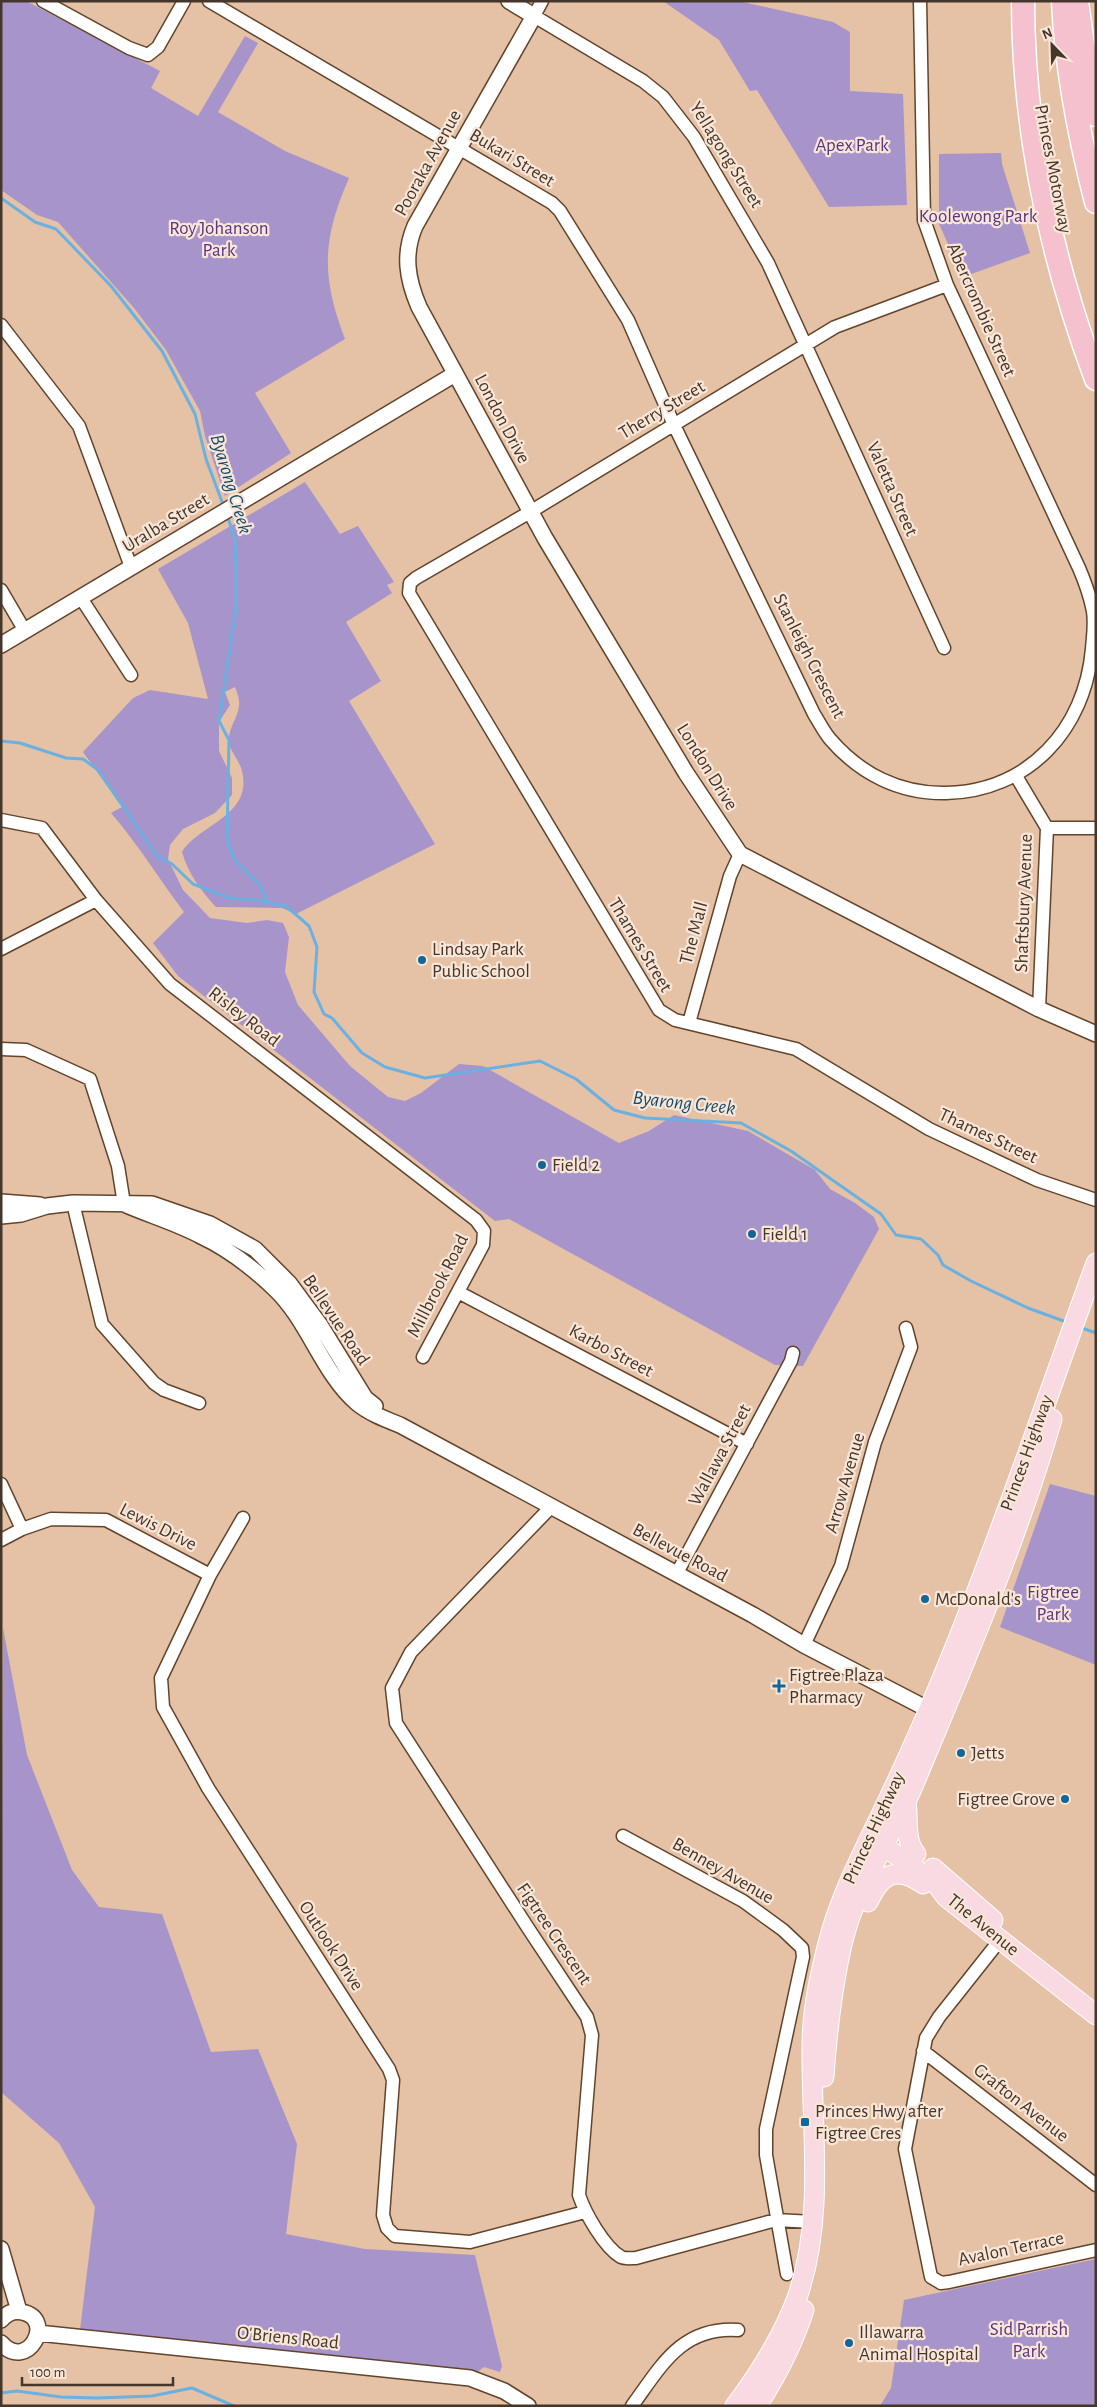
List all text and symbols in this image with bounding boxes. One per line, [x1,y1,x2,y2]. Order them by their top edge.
north arrow [1027,20,1077,70]
text: N [1040,26,1055,42]
street label: Yellagong Street [686,99,766,211]
street label: Princes Motorway [1031,103,1075,235]
street label: Pooraka Avenue [391,107,465,219]
street label: Bukari Street [466,125,558,191]
park label: Apex Park [815,136,889,155]
park label: Koolewong Park [919,207,1038,226]
park label: Roy Johanson Park [169,219,269,260]
street label: Abercrombie Street [943,240,1019,380]
street label: London Drive [471,371,533,467]
street label: Therry Street [616,377,708,443]
water label: Byarong Creek [206,432,256,536]
street label: Valetta Street [863,439,921,539]
street label: Uralba Street [119,490,213,556]
street label: Stanleigh Crescent [769,591,849,721]
street label: London Drive [673,720,741,814]
street label: Shaftsbury Avenue [1012,833,1036,973]
street label: Thames Street [604,894,676,996]
street label: The Mall [677,900,711,966]
place label: Lindsay Park Public School [432,940,530,981]
marker: Lindsay Park Public School [416,954,428,966]
street label: Risley Road [205,983,283,1051]
water label: Byarong Creek [632,1088,736,1118]
street label: Thames Street [936,1105,1040,1167]
place label: Field 2 [552,1156,600,1175]
marker: Field 2 [536,1159,548,1171]
place label: Field 1 [762,1225,808,1244]
marker: Field 1 [746,1228,758,1240]
street label: Millbrook Road [404,1231,472,1341]
street label: Bellevue Road [299,1271,373,1369]
street label: Karbo Street [566,1321,656,1381]
street label: Princes Highway [997,1392,1057,1514]
street label: Wallawa Street [685,1401,755,1509]
street label: Arrow Avenue [822,1431,868,1535]
street label: Lewis Drive [116,1500,200,1554]
street label: Bellevue Road [629,1520,731,1586]
park label: Figtree Park [1027,1583,1079,1624]
place label: McDonald's [935,1590,1021,1609]
marker: McDonald's [919,1593,931,1605]
place label: Figtree Plaza Pharmacy [789,1666,884,1707]
marker: Figtree Plaza Pharmacy [773,1680,785,1692]
place label: Jetts [971,1744,1004,1763]
marker: Jetts [955,1747,967,1759]
street label: Princes Highway [840,1769,908,1887]
place label: Figtree Grove [957,1790,1055,1809]
marker: Figtree Grove [1059,1793,1071,1805]
street label: Benney Avenue [669,1834,777,1908]
street label: Figtree Crescent [513,1880,595,1988]
street label: The Avenue [943,1890,1023,1960]
street label: Outlook Drive [295,1898,367,1994]
street label: Grafton Avenue [970,2060,1072,2146]
place label: Princes Hwy after Figtree Cres [815,2102,943,2143]
marker: Princes Hwy after Figtree Cres [799,2116,811,2128]
street label: Avalon Terrace [956,2229,1066,2269]
park label: Sid Parrish Park [990,2320,1068,2361]
street label: O'Briens Road [236,2323,340,2353]
place label: Illawarra Animal Hospital [859,2323,979,2364]
marker: Illawarra Animal Hospital [843,2337,855,2349]
scale bar [22,2354,174,2386]
text: 100 m [30,2365,65,2380]

